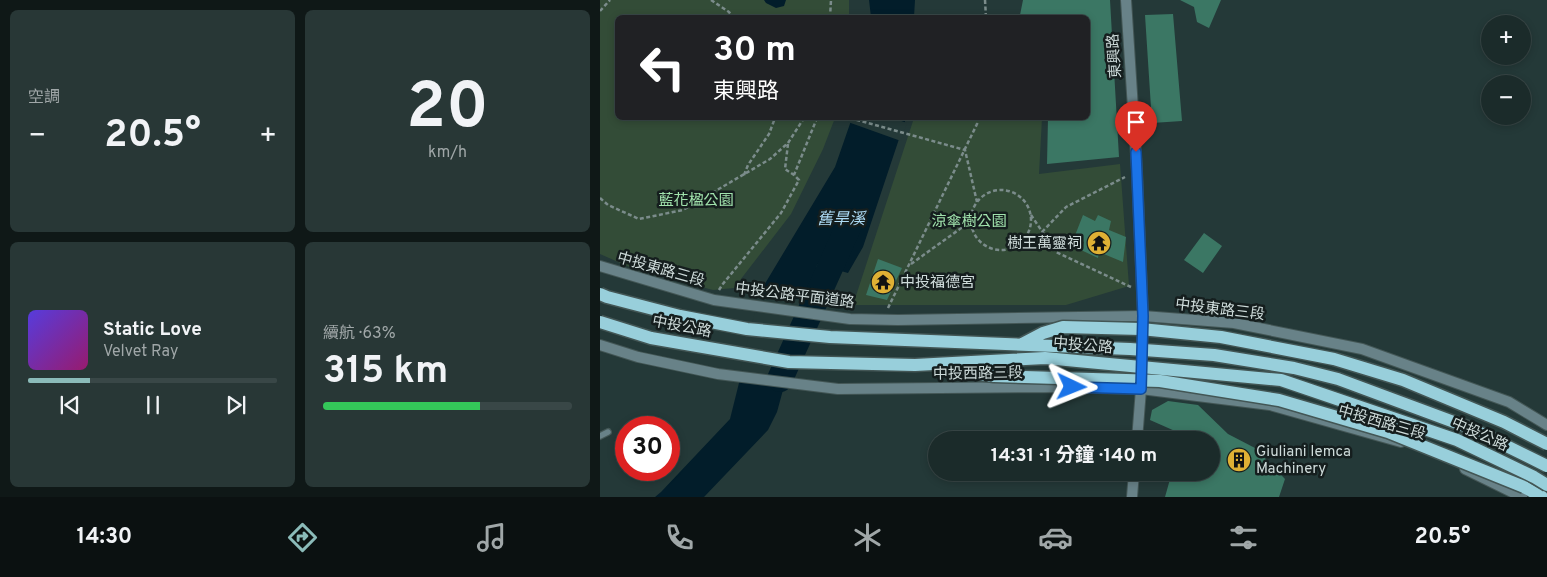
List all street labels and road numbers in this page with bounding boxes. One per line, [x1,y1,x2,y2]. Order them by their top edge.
street label: 東興路 [1104,33,1127,79]
street label: 中投東路三段 [615,249,706,292]
street label: 中投公路平面道路 [734,280,856,313]
street label: 中投東路三段 [1174,296,1266,325]
street label: 中投公路 [650,312,713,343]
street label: 中投公路 [1052,334,1114,359]
street label: 中投西路三段 [933,364,1023,385]
street label: 中投西路三段 [1336,402,1427,445]
street label: 中投公路 [1448,414,1511,456]

